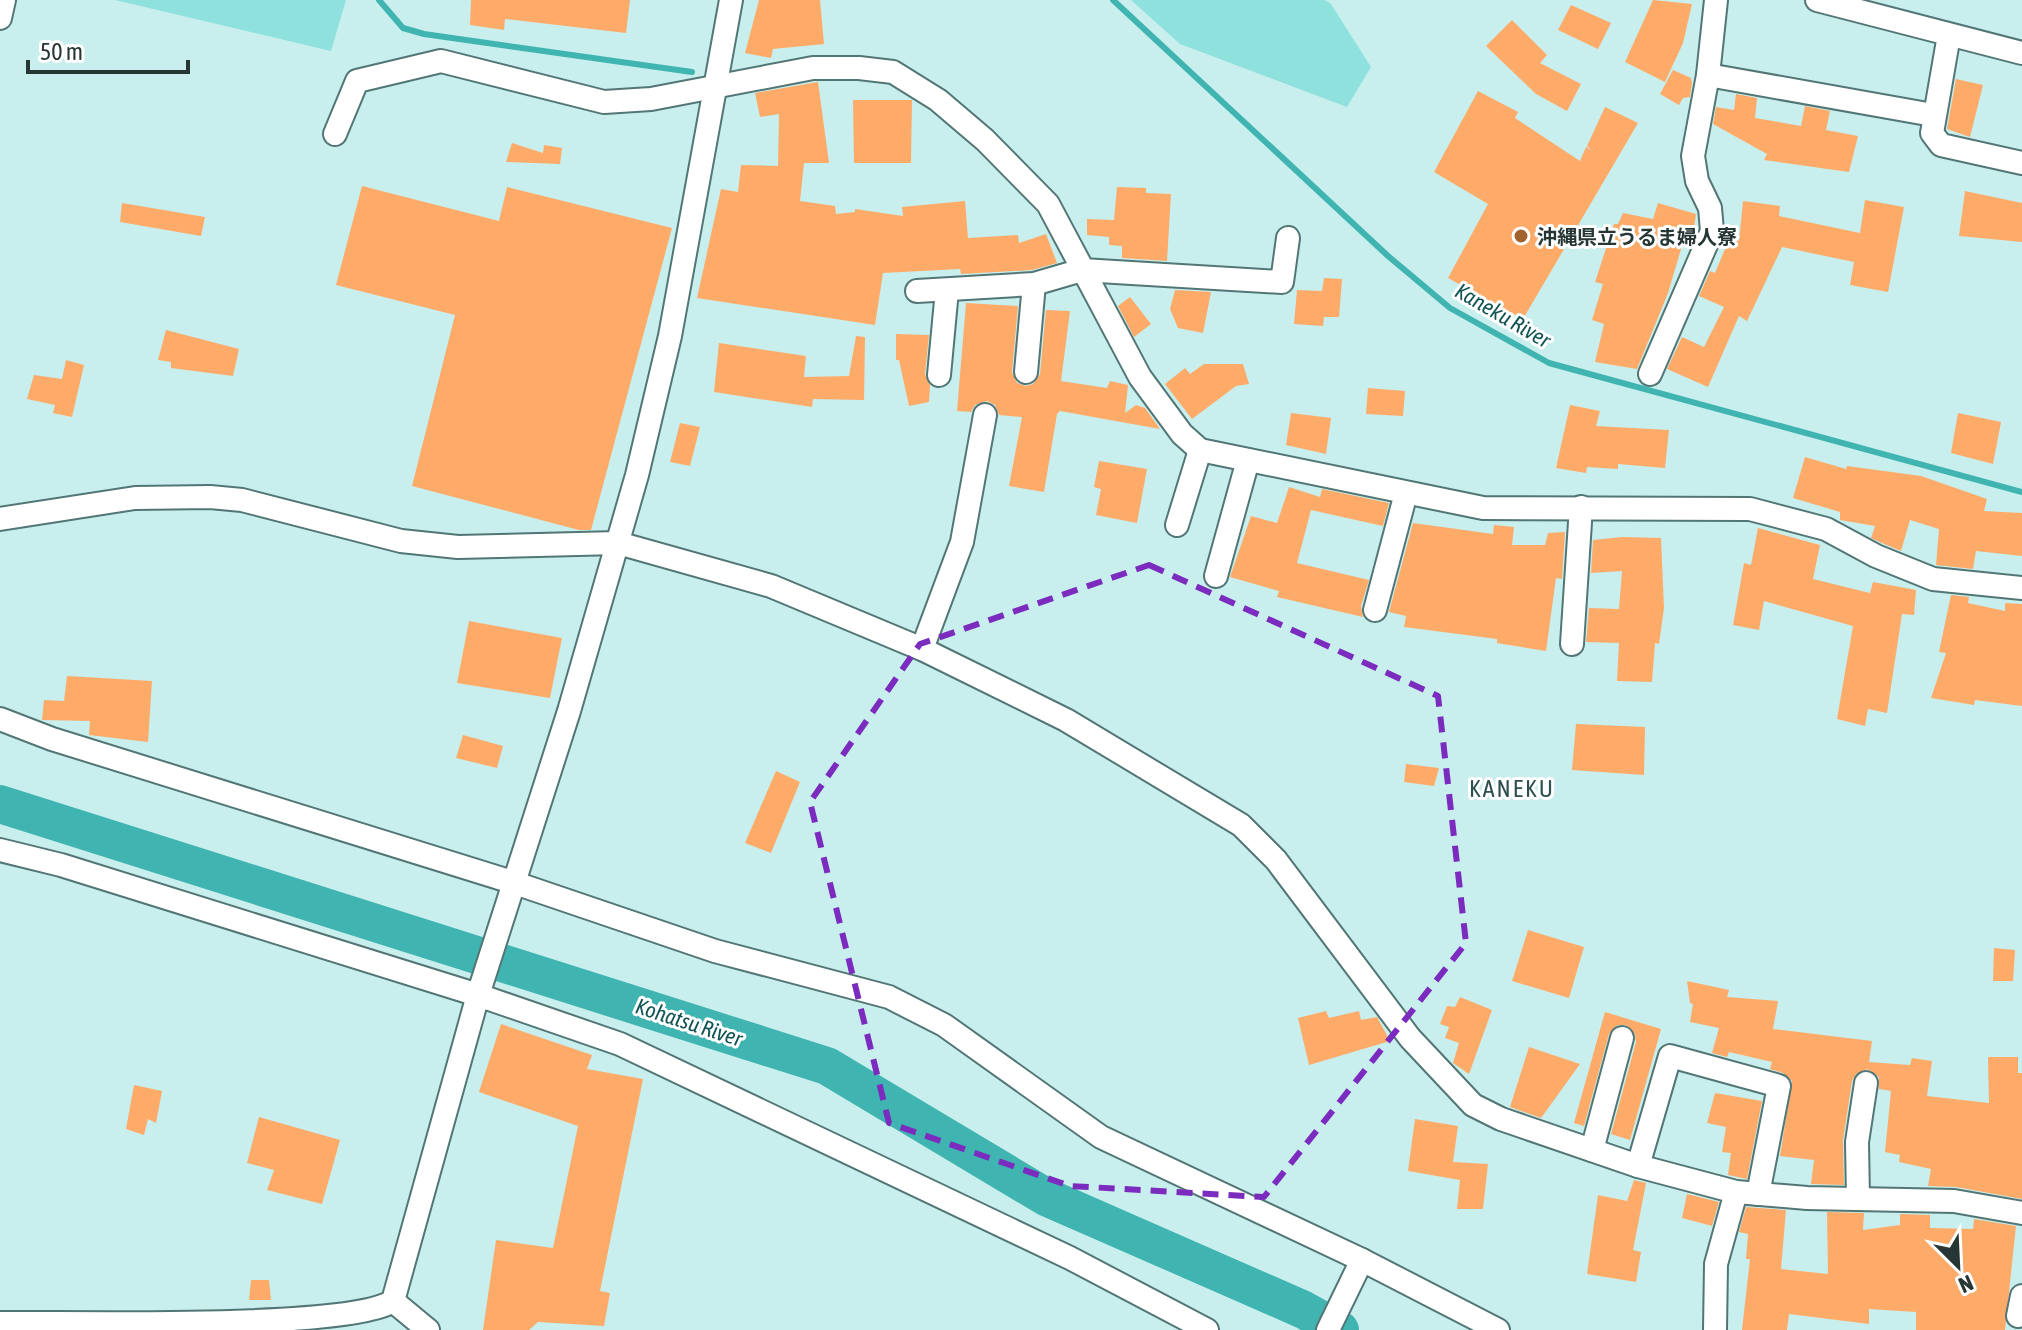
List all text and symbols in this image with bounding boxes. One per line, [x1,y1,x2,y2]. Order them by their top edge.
scale bar [28,24,188,74]
text: 50 m [40,38,83,65]
place label: 沖縄県立うるま婦人寮 [1537,225,1737,248]
marker: 沖縄県立うるま婦人寮 [1512,227,1530,245]
water label: Kaneku River [1451,277,1557,353]
district label: KANEKU [1469,775,1555,802]
water label: Kohatsu River [632,993,747,1052]
north arrow [1918,1226,1998,1306]
text: N [1955,1270,1977,1299]

